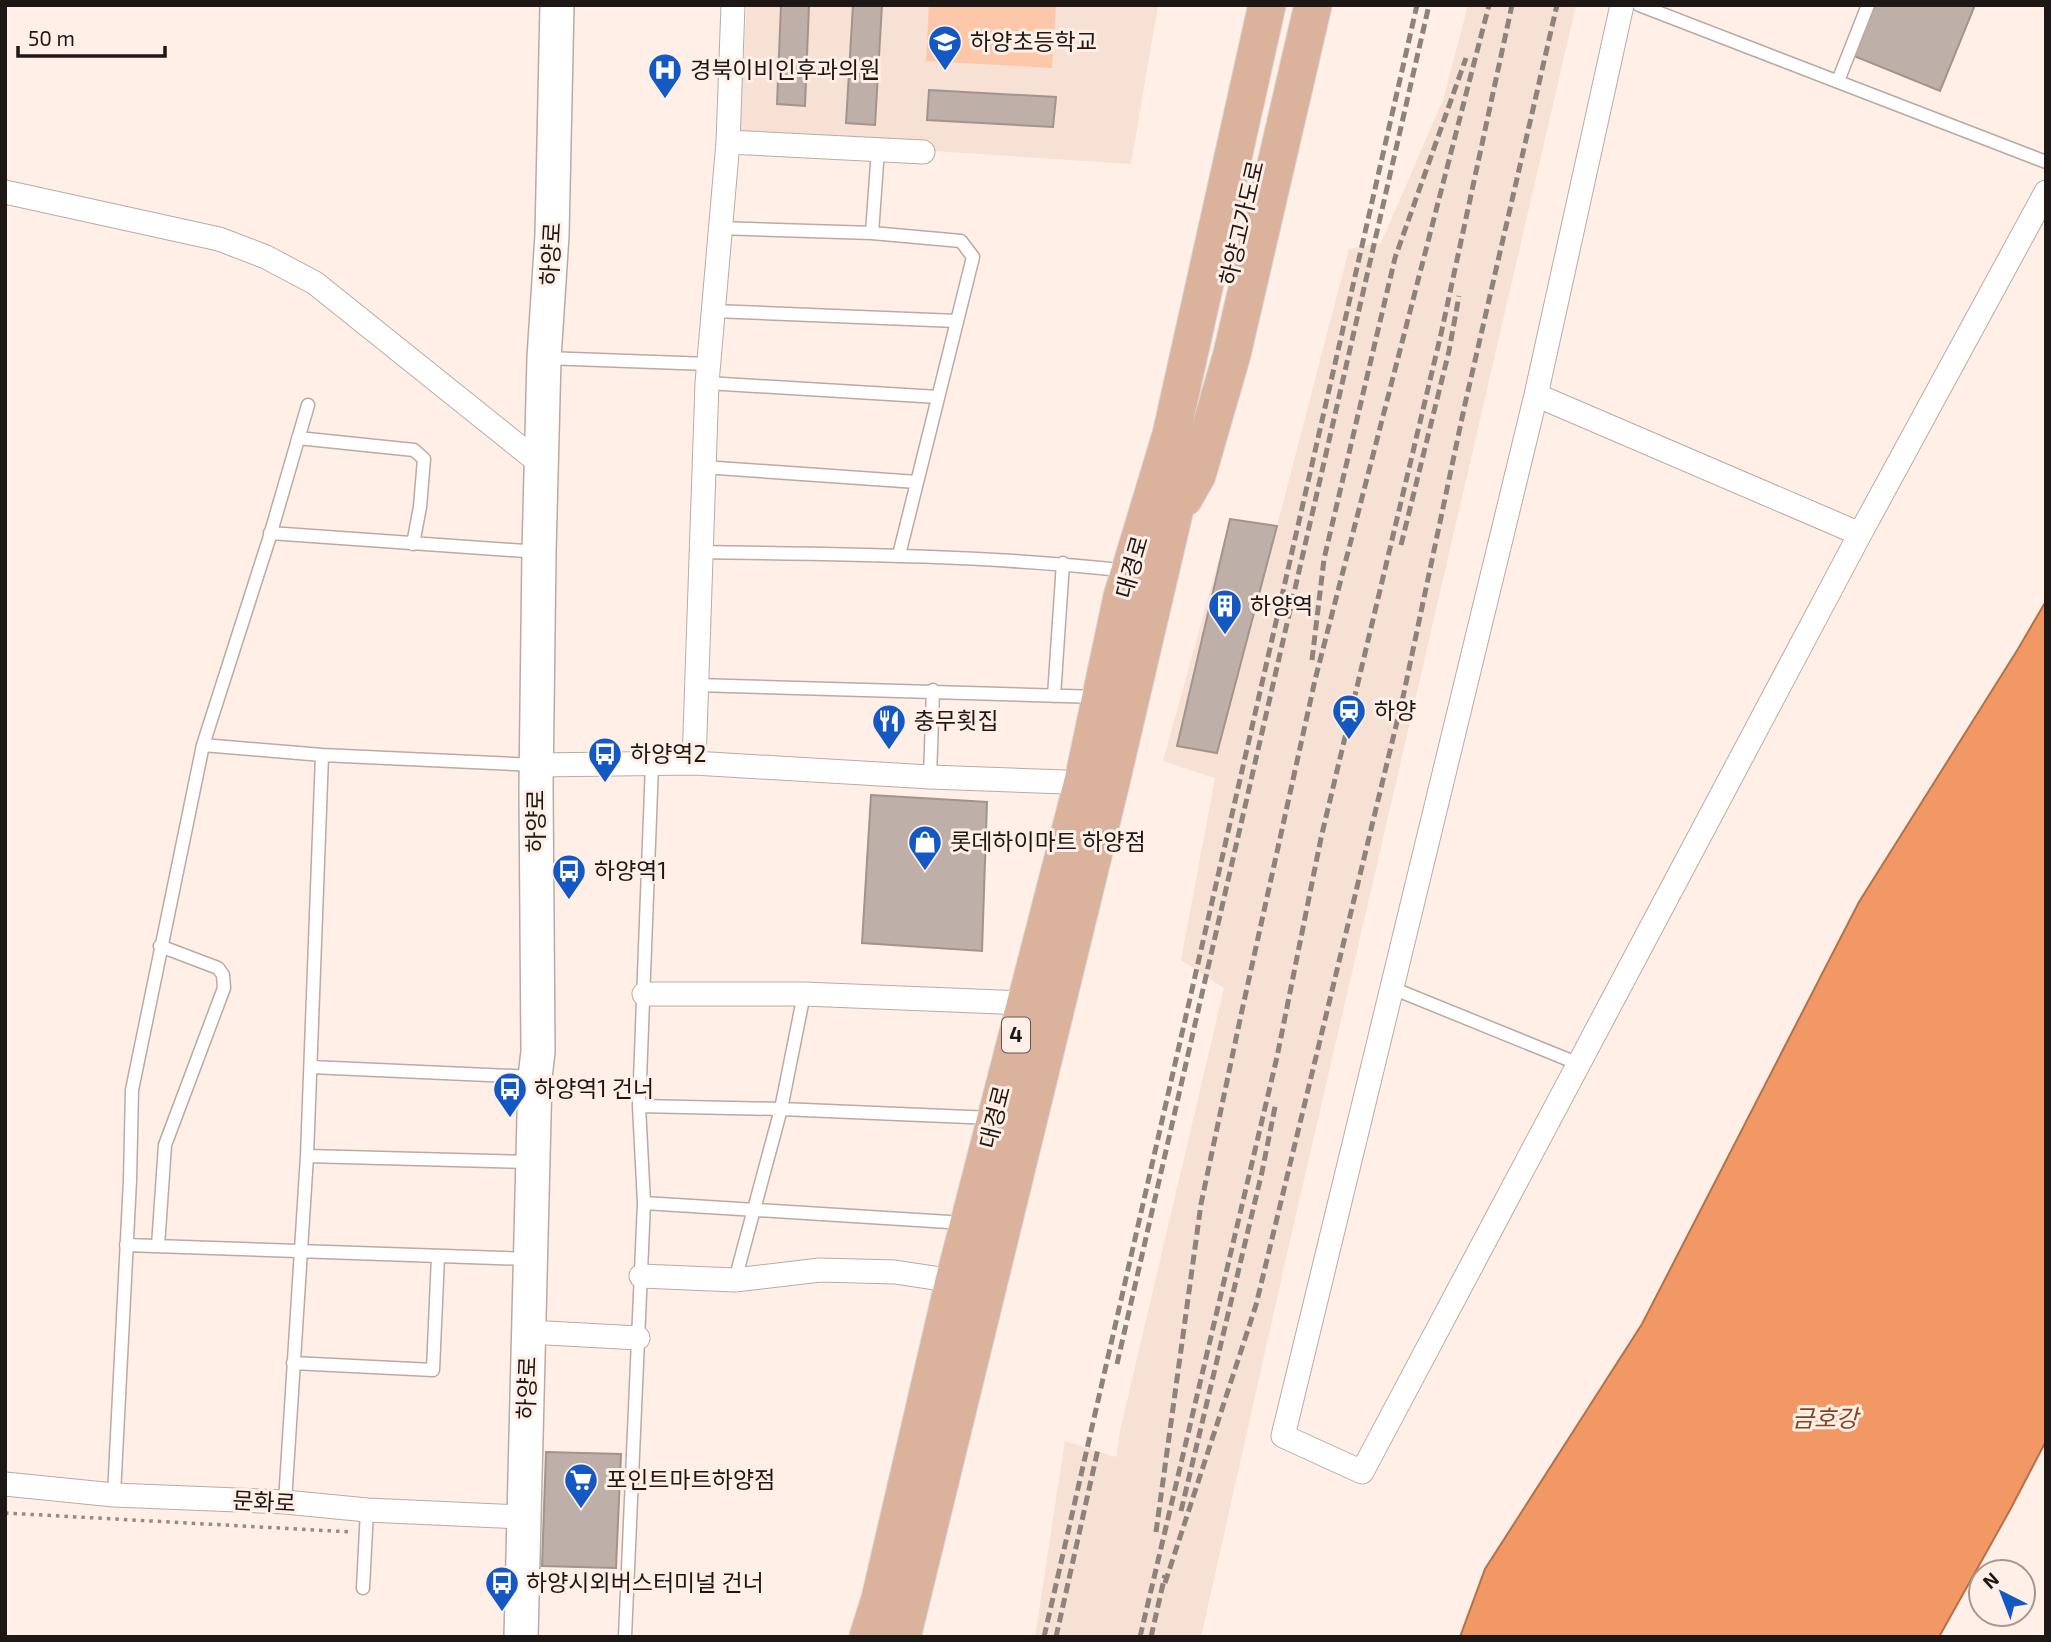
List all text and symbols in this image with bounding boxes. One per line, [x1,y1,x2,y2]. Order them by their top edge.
scale bar [18,14,164,58]
school or university icon: 하양초등학교 [926,23,964,72]
text: 50 m [28,25,75,50]
place label: 하양초등학교 [970,27,1097,55]
hospital icon: 경북이비인후과의원 [646,51,684,100]
place label: 경북이비인후과의원 [690,55,880,83]
street label: 하양고가도로 [1213,158,1269,288]
street label: 하양로 [534,222,566,286]
street label: 대경로 [1109,532,1153,601]
building icon: 하양역 [1206,587,1244,636]
place label: 하양역 [1250,591,1313,619]
station icon: 하양 [1330,692,1368,741]
place label: 하양 [1374,696,1416,724]
restaurant icon: 충무횟집 [870,702,908,751]
place label: 충무횟집 [914,706,999,734]
bus stop icon: 하양역2 [586,735,624,784]
place label: 하양역2 [630,739,706,767]
street label: 하양로 [521,789,549,853]
shop icon: 롯데하이마트 하양점 [906,823,944,872]
place label: 롯데하이마트 하양점 [950,827,1146,855]
bus stop icon: 하양역1 [550,852,588,901]
place label: 하양역1 [594,856,667,884]
road number: 4 [1002,1018,1030,1052]
bus stop icon: 하양역1 건너 [491,1070,529,1119]
place label: 하양역1 건너 [534,1074,654,1102]
street label: 대경로 [973,1083,1015,1151]
street label: 하양로 [511,1356,541,1420]
water label: 금호강 [1792,1403,1861,1432]
supermarket icon: 포인트마트하양점 [562,1461,600,1510]
place label: 포인트마트하양점 [606,1465,775,1493]
street label: 문화로 [232,1485,296,1517]
north arrow [1967,1558,2037,1628]
bus stop icon: 하양시외버스터미널 건너 [483,1564,521,1613]
text: N [1977,1567,2003,1593]
place label: 하양시외버스터미널 건너 [526,1568,764,1596]

